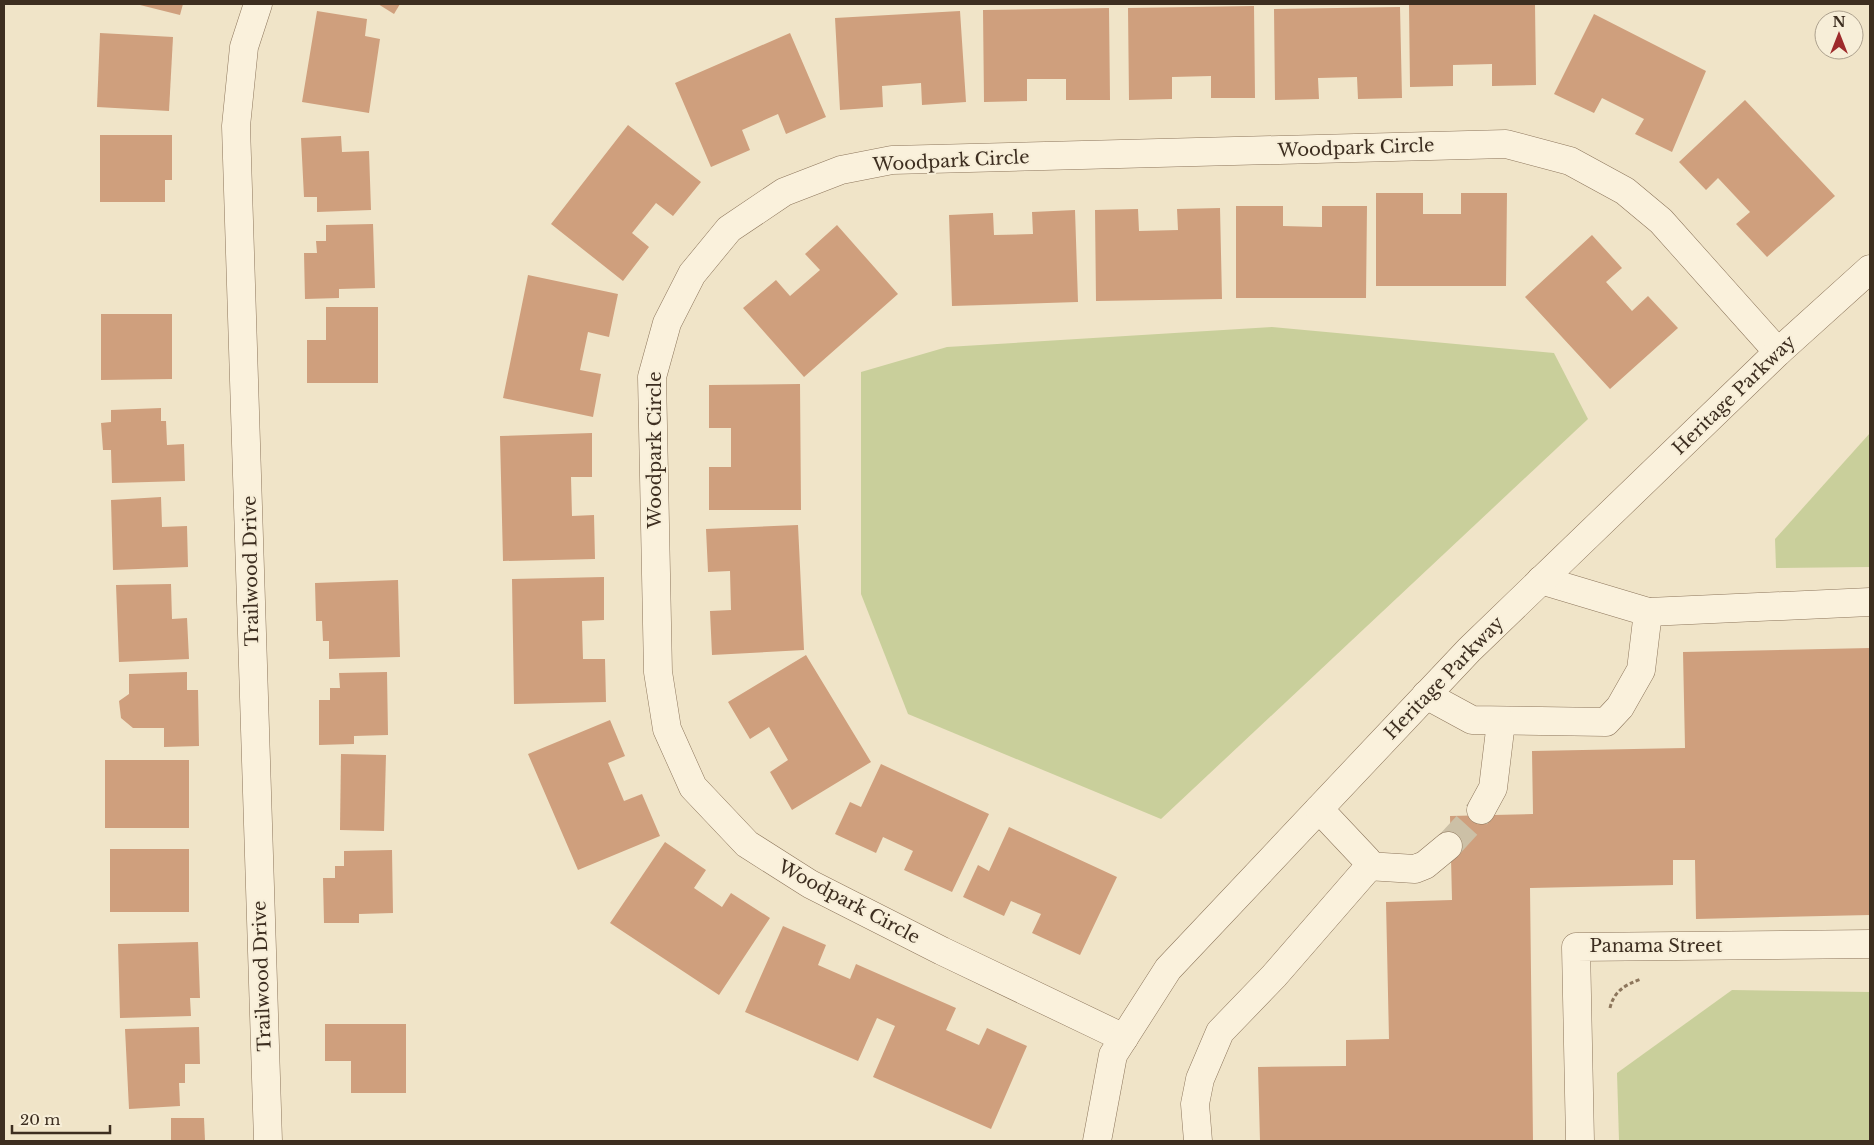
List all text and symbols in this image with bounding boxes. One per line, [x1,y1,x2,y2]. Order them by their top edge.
north arrow [1814,10,1864,60]
text: N [1832,13,1846,31]
street label: Woodpark Circle [1276,134,1435,162]
street label: Woodpark Circle [871,146,1030,176]
street label: Heritage Parkway [1668,330,1800,459]
street label: Woodpark Circle [644,372,666,530]
street label: Trailwood Drive [239,495,263,647]
street label: Heritage Parkway [1380,612,1509,744]
street label: Woodpark Circle [774,855,923,949]
street label: Trailwood Drive [248,900,276,1052]
street label: Panama Street [1590,935,1723,957]
scale bar [12,1102,110,1134]
text: 20 m [20,1110,60,1129]

